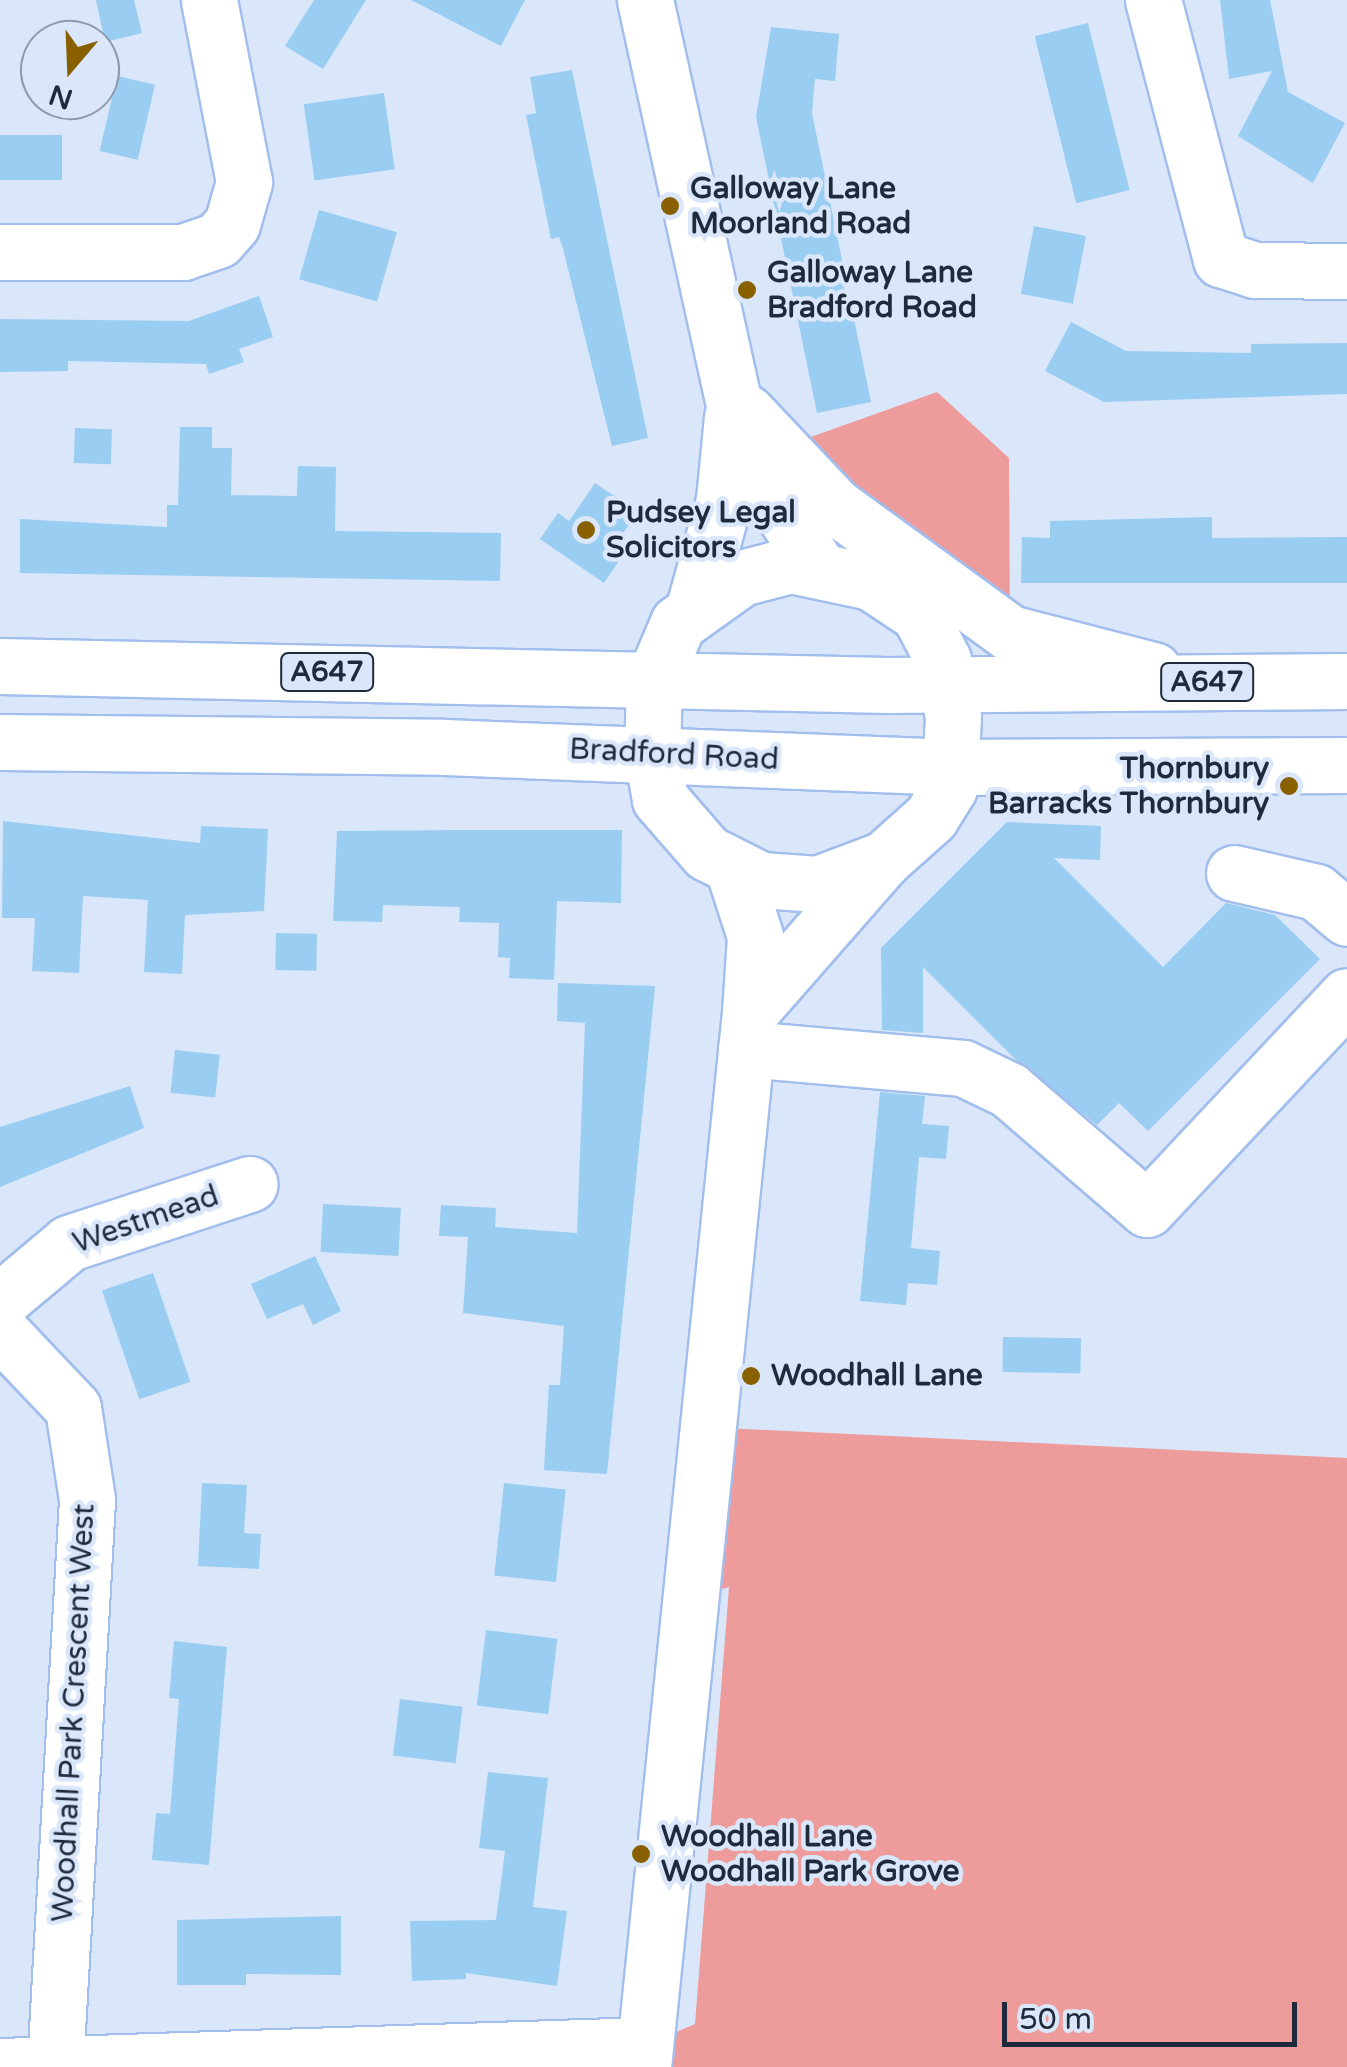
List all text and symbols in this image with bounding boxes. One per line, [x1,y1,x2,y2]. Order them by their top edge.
north arrow [20,20,120,120]
text: N [45,77,77,116]
place label: Galloway Lane Moorland Road [690,171,911,242]
marker: Galloway Lane Moorland Road [659,195,681,217]
place label: Galloway Lane Bradford Road [767,255,977,326]
marker: Galloway Lane Bradford Road [736,279,758,301]
place label: Pudsey Legal Solicitors [606,495,796,566]
marker: Pudsey Legal Solicitors [575,519,597,541]
road number: A647 [280,649,374,695]
road number: A647 [1160,659,1254,705]
street label: Bradford Road [568,732,780,778]
place label: Thornbury Barracks Thornbury [988,751,1269,822]
marker: Thornbury Barracks Thornbury [1278,775,1300,797]
street label: Westmead [68,1178,224,1262]
place label: Woodhall Lane [771,1358,983,1394]
marker: Woodhall Lane [740,1365,762,1387]
street label: Woodhall Park Crescent West [45,1503,103,1923]
place label: Woodhall Lane Woodhall Park Grove [661,1819,960,1890]
marker: Woodhall Lane Woodhall Park Grove [630,1843,652,1865]
scale bar [1007,1982,1302,2044]
text: 50 m [1019,2001,1092,2038]

